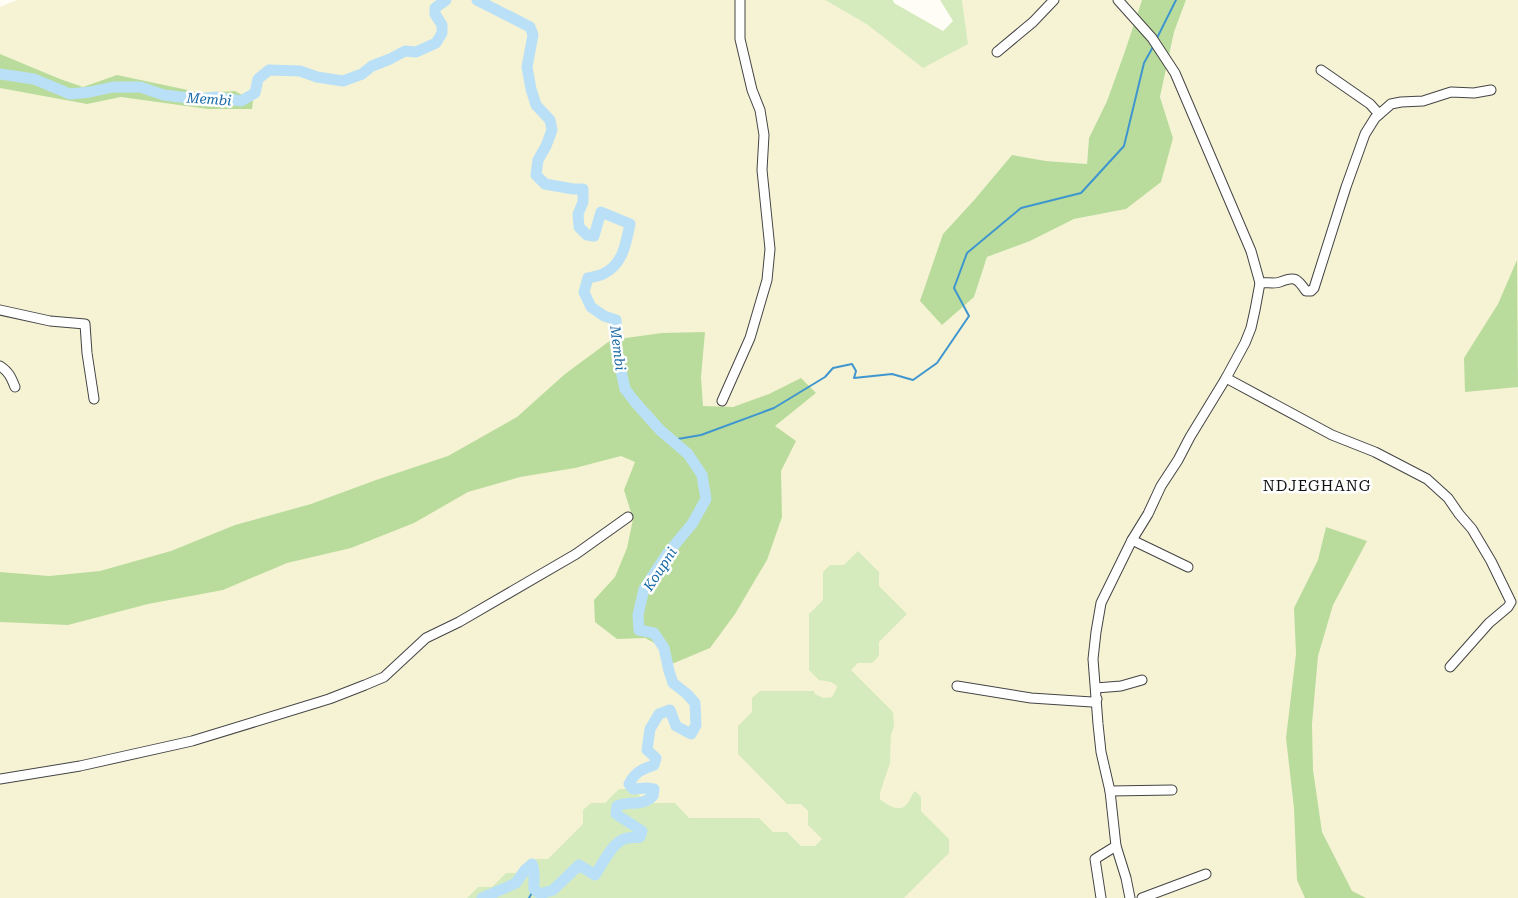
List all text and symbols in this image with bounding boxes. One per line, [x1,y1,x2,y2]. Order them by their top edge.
water label: Membi [185,89,232,109]
water label: Membi [607,324,629,371]
district label: NDJEGHANG [1263,477,1371,495]
water label: Koupni [640,544,680,594]

